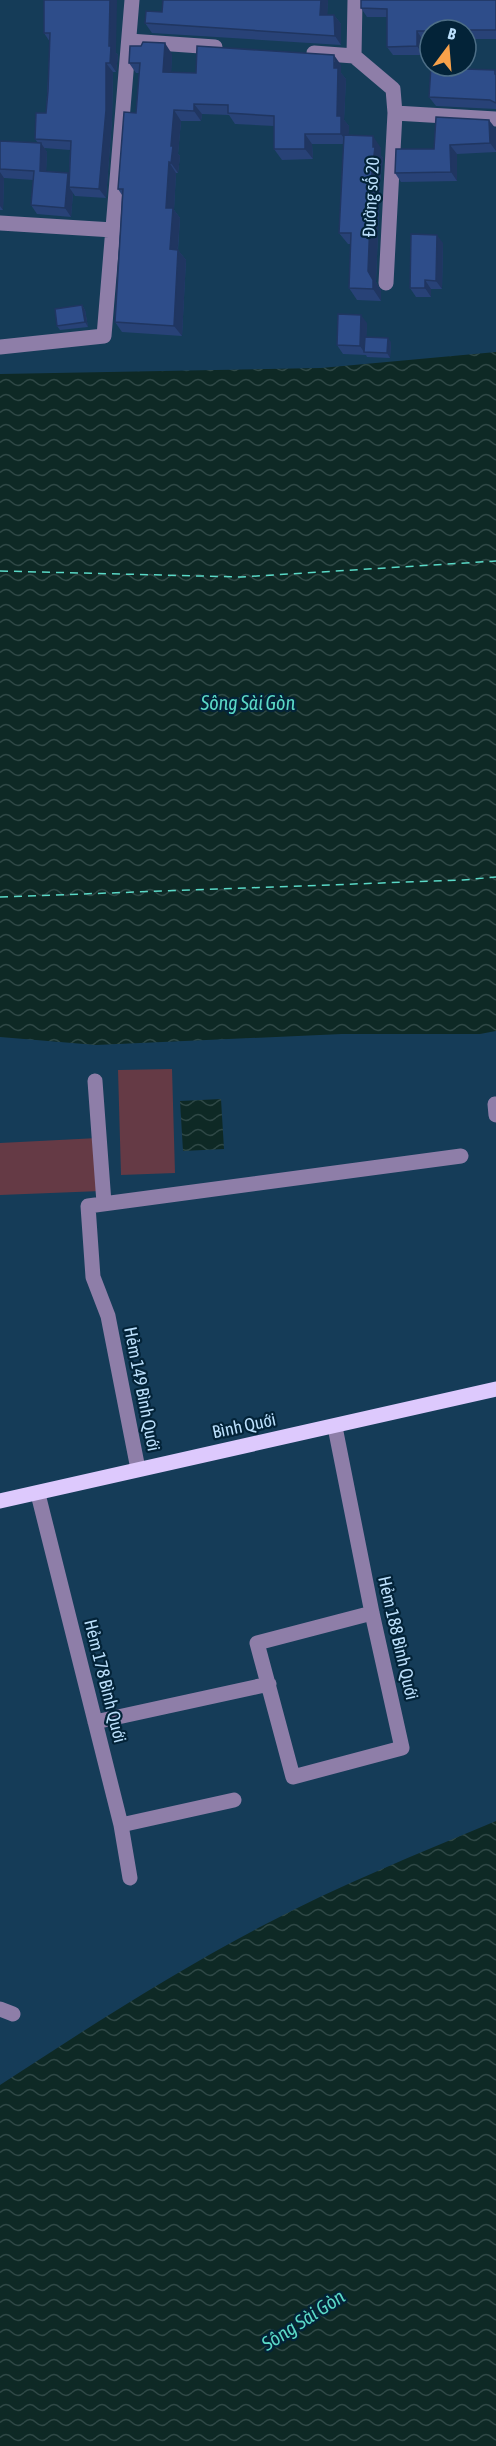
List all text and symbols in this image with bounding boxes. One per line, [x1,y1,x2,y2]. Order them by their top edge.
north arrow [418,18,478,78]
text: B [446,24,459,43]
street label: Đường số 20 [357,156,383,238]
water label: Sông Sài Gòn [200,691,295,714]
street label: Hẻm 149 Bình Quới [120,1325,165,1453]
street label: Bình Quới [210,1409,278,1442]
street label: Hẻm 188 Bình Quới [374,1574,423,1702]
street label: Hẻm 178 Bình Quới [80,1617,131,1745]
water label: Sông Sài Gòn [256,2284,349,2355]

